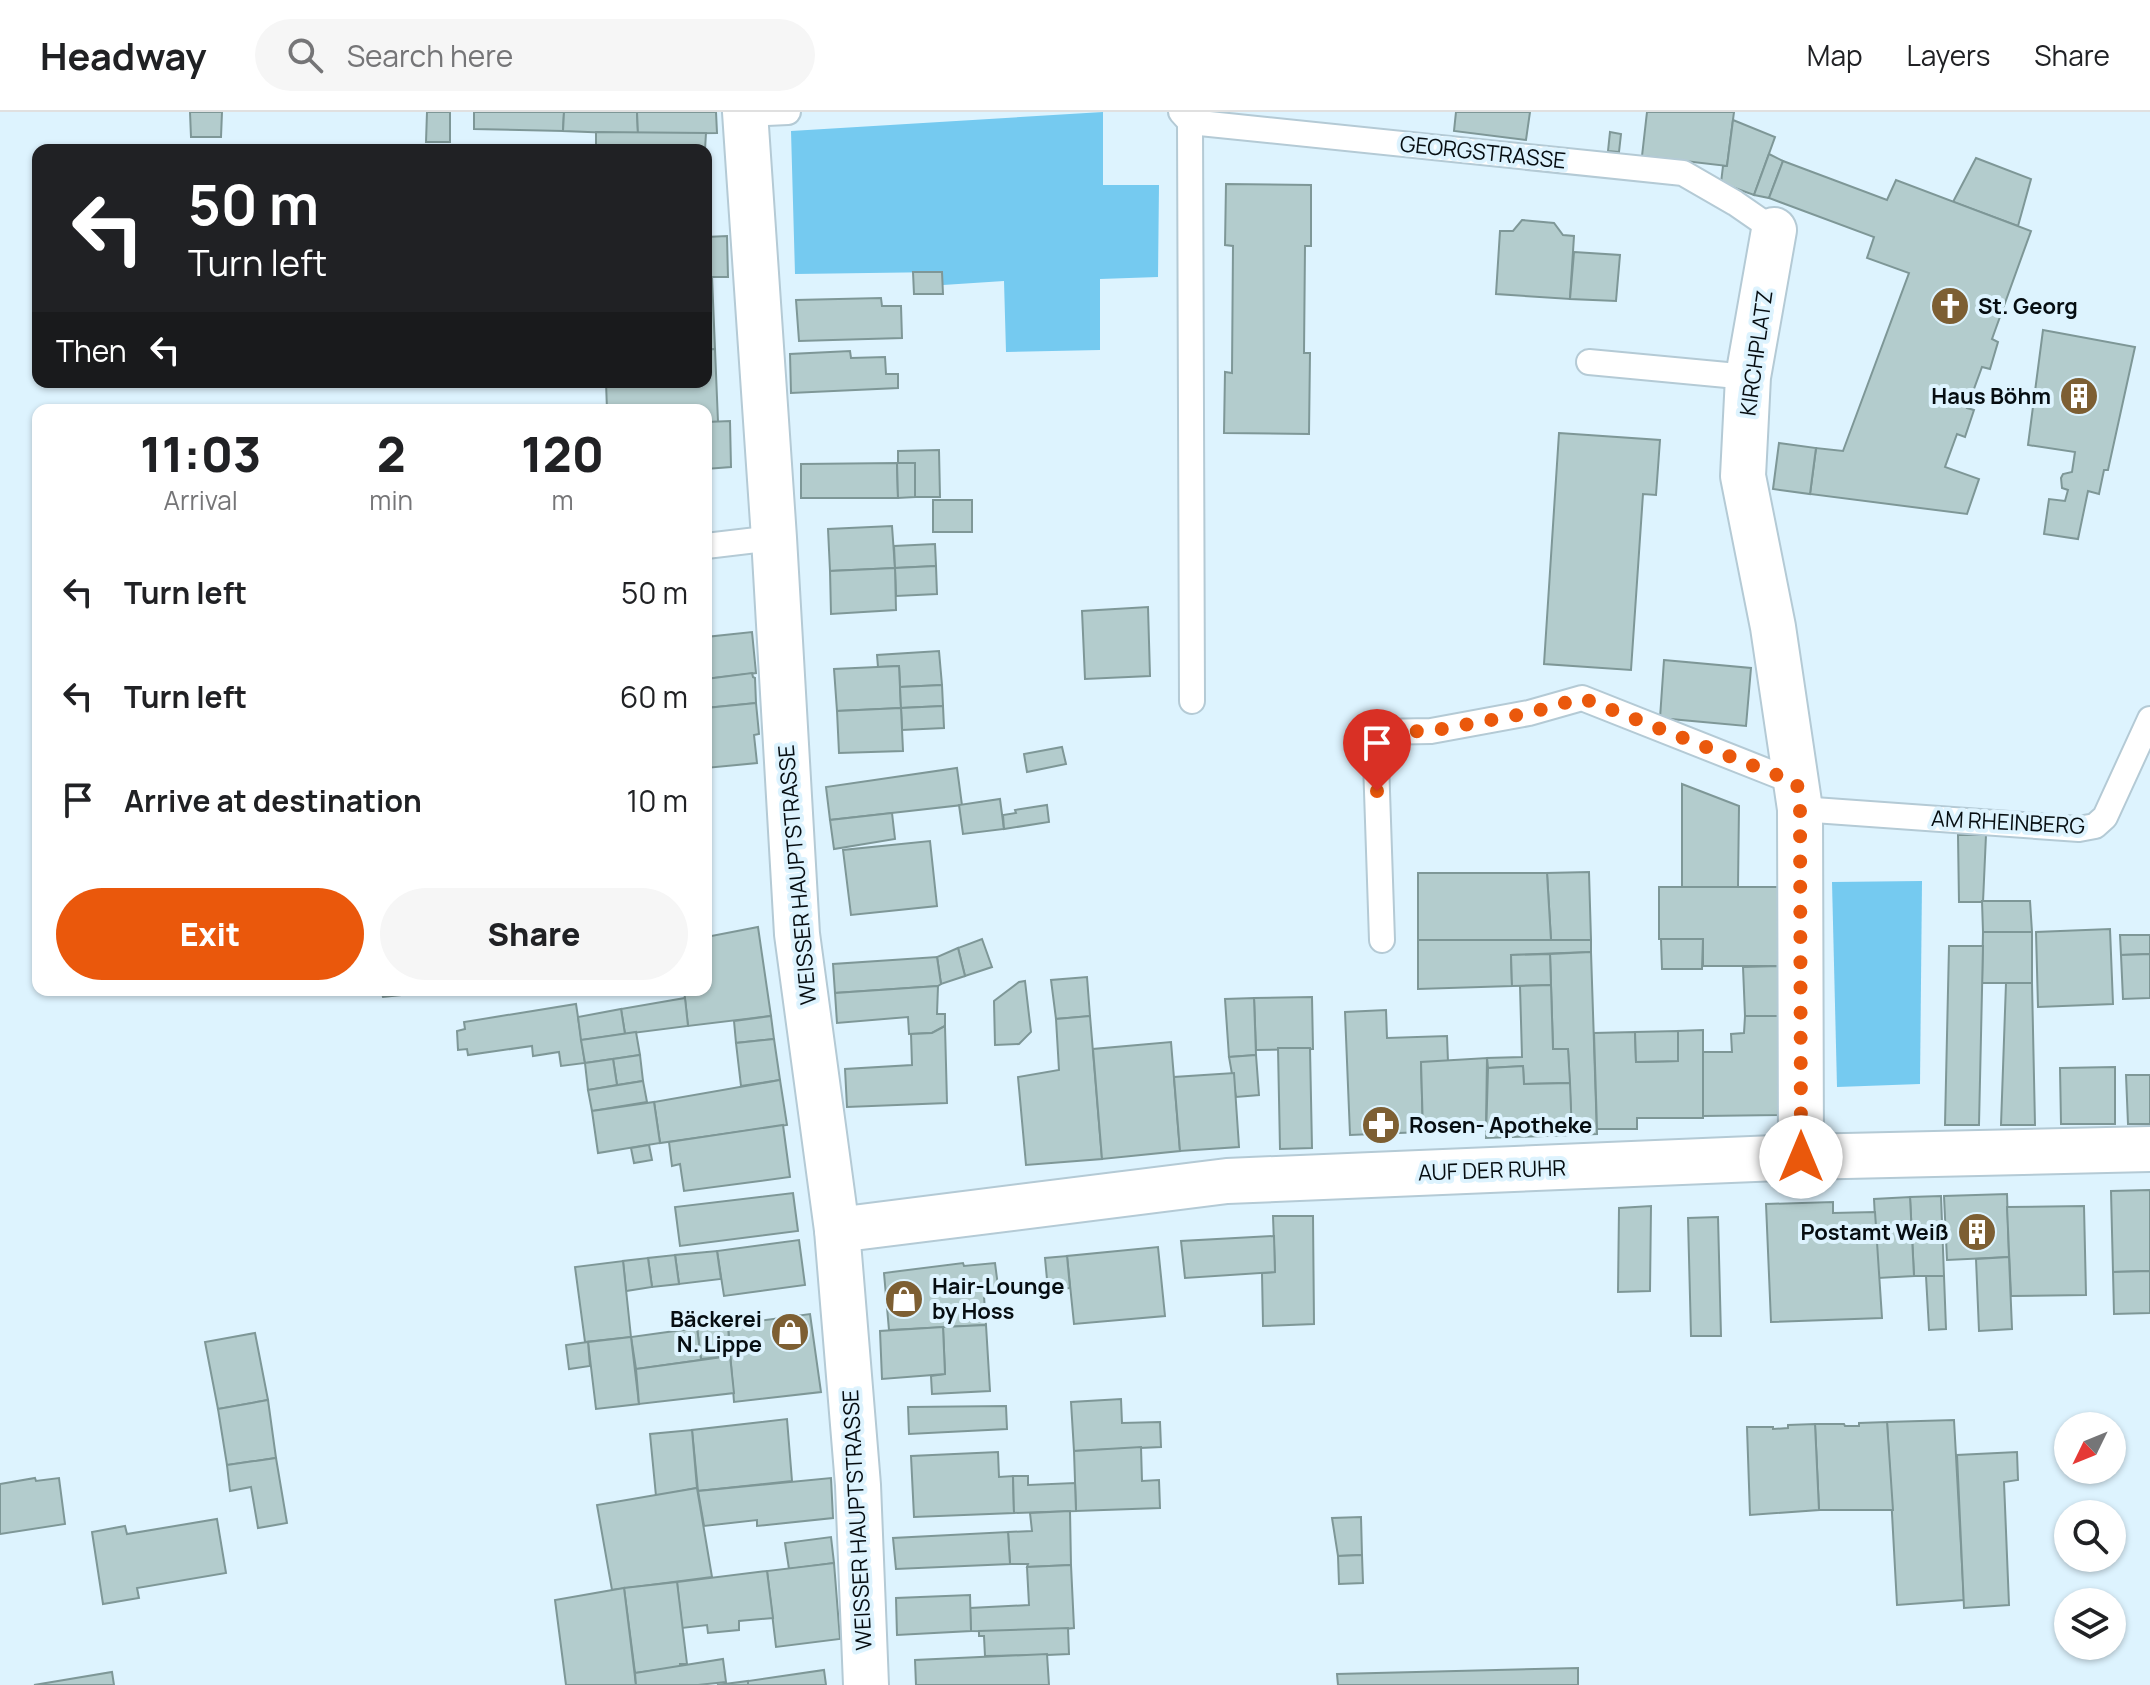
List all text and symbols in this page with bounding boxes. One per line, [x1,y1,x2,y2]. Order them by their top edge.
search box [255,19,815,91]
text: Headway [40,29,207,81]
icon: search [283,33,327,77]
text: Search here [347,35,513,76]
text: Map [1807,36,1863,74]
text: Layers [1907,36,1990,74]
text: Share [2034,36,2110,74]
street label: GEORGSTRASSE [1399,128,1567,176]
text: 50 m [188,165,319,242]
icon: left [56,176,160,280]
text: Turn left [188,238,327,287]
church icon: St. Georg [1929,285,1971,327]
street label: KIRCHPLATZ [1732,288,1780,418]
place label: St. Georg [1978,291,2078,321]
icon: left [143,328,187,372]
text: Then [56,330,127,371]
building icon: Haus Böhm [2058,375,2100,417]
place label: Haus Böhm [1931,381,2051,411]
text: 11:03 [140,421,261,486]
text: 2 [377,421,406,486]
text: 120 [521,421,604,486]
text: Arrival [164,482,238,518]
text: min [369,482,413,518]
text: m [551,482,573,518]
icon: left [56,570,100,614]
text: Turn left [124,572,247,613]
text: 50 m [621,572,688,613]
icon: left [56,674,100,718]
text: Turn left [124,676,247,717]
text: 60 m [620,676,688,717]
pin [1343,709,1411,791]
icon: arrive [1355,721,1399,765]
street label: WEISSER HAUPTSTRASSE [771,744,823,1006]
icon: arrive [56,778,100,822]
text: Arrive at destination [124,780,422,821]
text: 10 m [627,780,688,821]
street label: AM RHEINBERG [1930,803,2086,841]
button: Exit [56,888,364,980]
button: Share [380,888,688,980]
pharmacy icon: Rosen- Apotheke [1360,1104,1402,1146]
place label: Rosen- Apotheke [1409,1110,1592,1140]
position arrow [1759,1115,1843,1199]
street label: AUF DER RUHR [1417,1152,1567,1188]
building icon: Postamt Weiß [1956,1211,1998,1253]
place label: Postamt Weiß [1800,1217,1949,1247]
place label: Hair-Lounge by Hoss [932,1271,1064,1326]
shop icon: Hair-Lounge by Hoss [883,1278,925,1320]
place label: Bäckerei N. Lippe [670,1304,762,1359]
shop icon: Bäckerei N. Lippe [769,1311,811,1353]
street label: WEISSER HAUPTSTRASSE [835,1389,879,1651]
north arrow [2054,1412,2126,1484]
map controls [2054,1412,2126,1660]
button: search [2054,1500,2126,1572]
button: layers [2054,1588,2126,1660]

